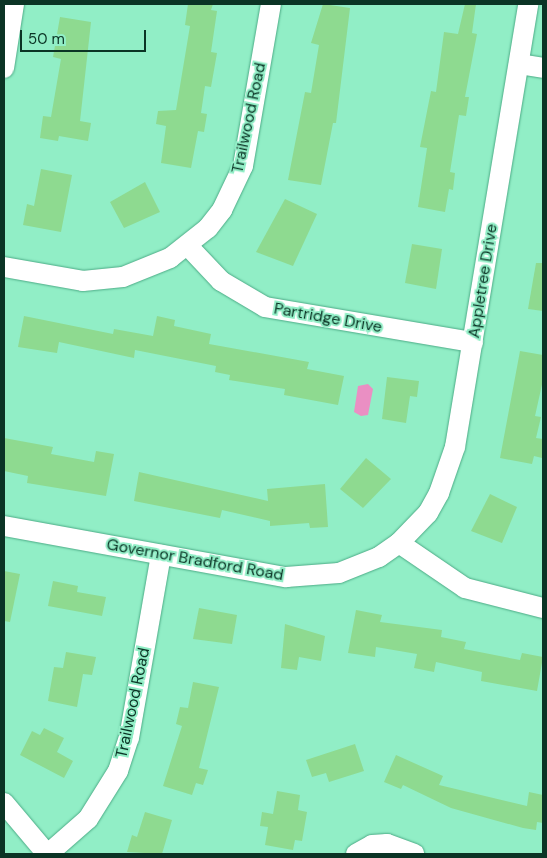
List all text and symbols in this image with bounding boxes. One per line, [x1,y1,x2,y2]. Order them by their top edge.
scale bar [22,20,149,52]
text: 50 m [28,29,65,49]
street label: Trailwood Road [228,61,270,175]
street label: Appletree Drive [465,223,501,339]
street label: Partridge Drive [272,299,384,337]
street label: Governor Bradford Road [105,535,285,585]
street label: Trailwood Road [112,646,154,760]

